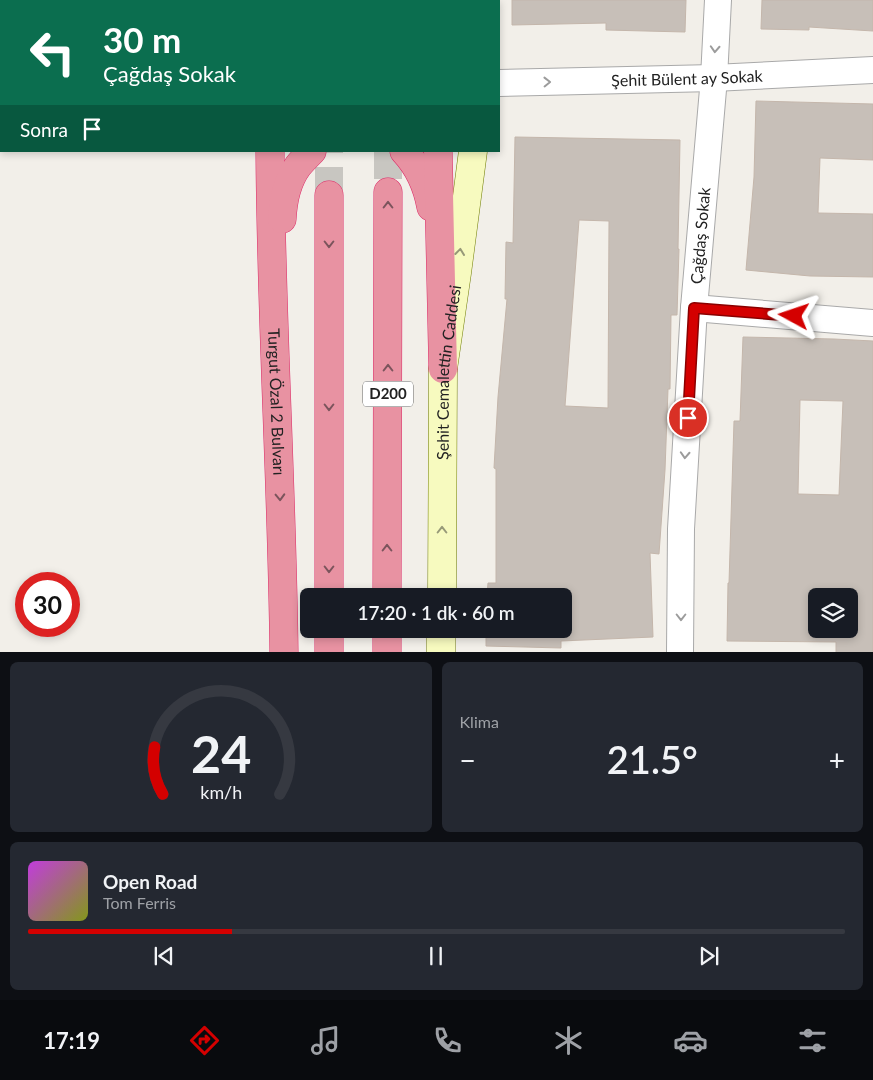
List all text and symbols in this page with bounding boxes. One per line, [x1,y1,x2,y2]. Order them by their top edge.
text: 30 m [103,18,181,60]
icon: left [20,20,85,85]
one-way arrow [710,45,721,53]
text: Çağdaş Sokak [103,60,236,87]
street label: Şehit Bülent ay Sokak [611,66,764,89]
one-way arrow [544,77,552,87]
icon: arrive [78,115,106,143]
text: Sonra [20,118,68,141]
street label: Çağdaş Sokak [686,186,714,285]
one-way arrow [383,201,393,208]
one-way arrow [324,240,334,248]
one-way arrow [454,247,465,255]
street label: Şehit Cemalettin Caddesi [433,284,464,460]
position arrow [767,289,819,341]
street label: Turgut Özal 2 Bulvarı [265,328,289,476]
one-way arrow [383,363,393,371]
road number: D200 [363,382,413,406]
pin [667,397,709,439]
one-way arrow [324,403,334,411]
icon: arrive [674,404,702,432]
one-way arrow [680,451,691,459]
one-way arrow [275,494,286,502]
one-way arrow [437,526,447,534]
one-way arrow [382,543,392,551]
one-way arrow [324,566,334,573]
speed limit sign: 30 [15,572,80,637]
map controls [808,588,858,638]
button: layers [808,588,858,638]
text: 17:20 · 1 dk · 60 m [358,601,514,624]
one-way arrow [676,614,686,622]
text: Klima [460,712,499,731]
text: 24 [191,722,251,784]
text: 21.5° [607,736,698,782]
text: − [460,743,476,777]
text: + [829,743,845,777]
text: km/h [200,781,242,803]
text: Open Road [103,870,197,893]
text: Tom Ferris [103,893,176,912]
icon: previous [150,942,178,970]
icon: pause [422,942,450,970]
icon: next [695,942,723,970]
icon: directions [187,1023,222,1058]
icon: music [308,1023,343,1058]
icon: phone [430,1023,465,1058]
icon: climate [551,1023,586,1058]
icon: car [673,1023,708,1058]
icon: filters [795,1023,830,1058]
text: 17:19 [43,1027,100,1054]

